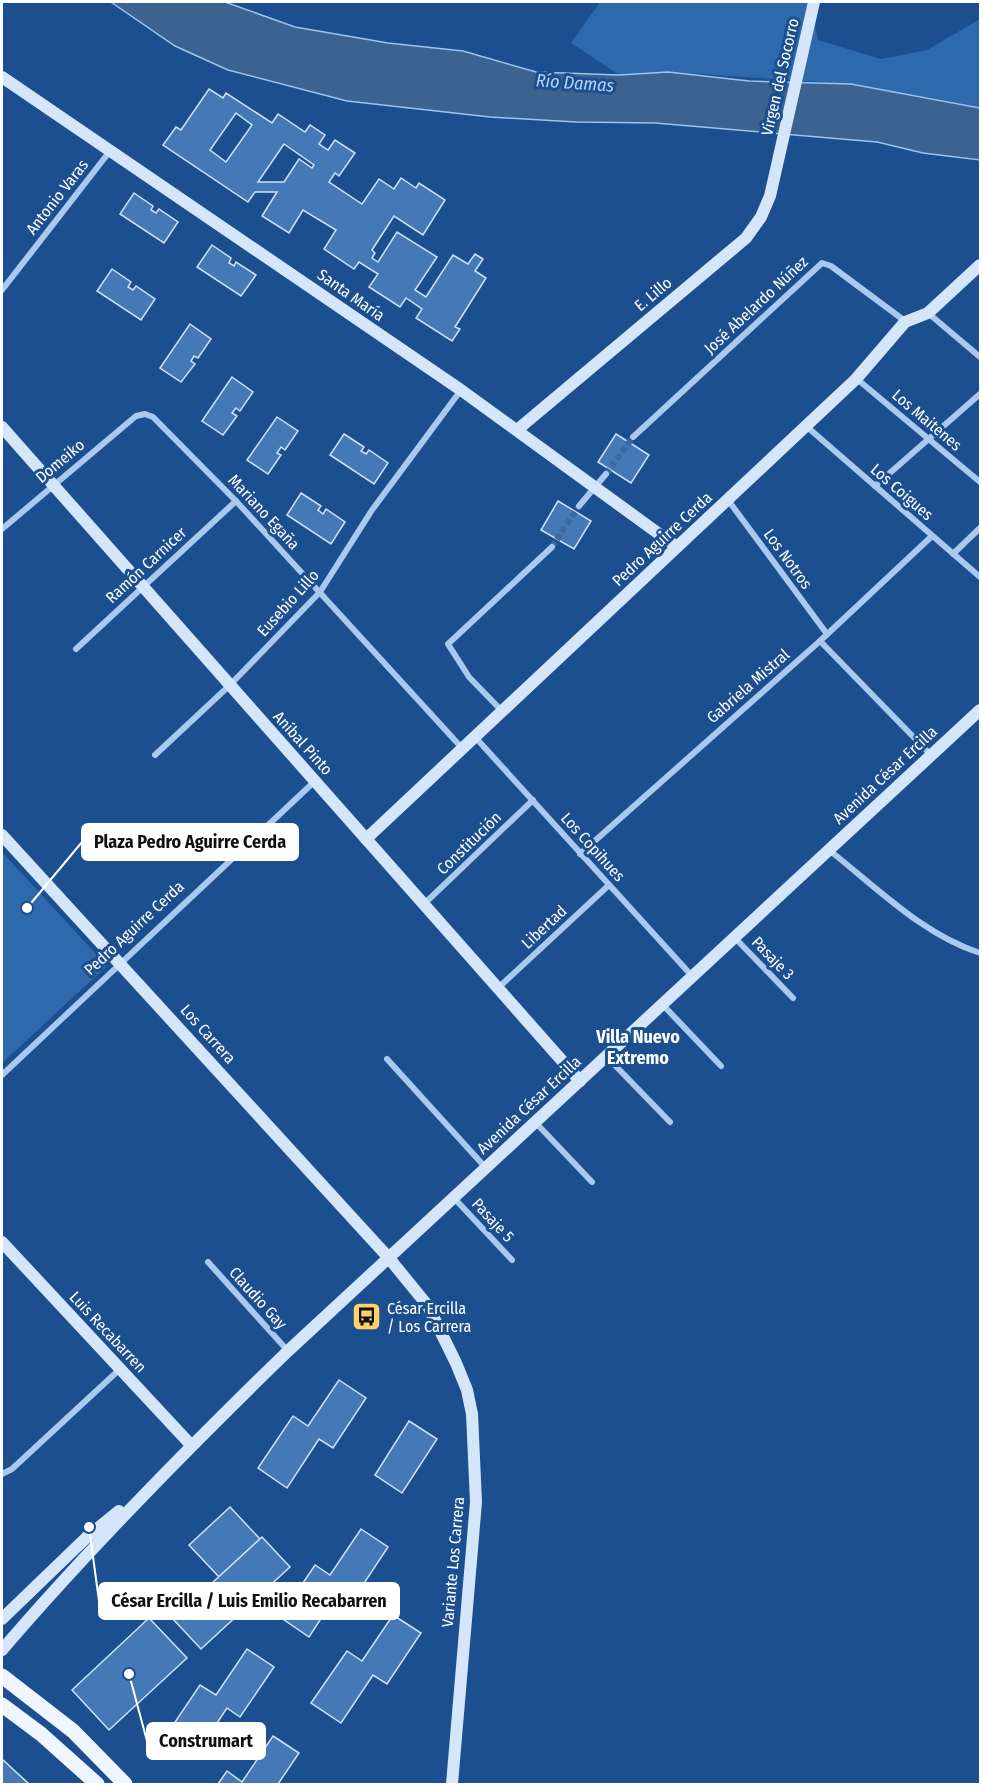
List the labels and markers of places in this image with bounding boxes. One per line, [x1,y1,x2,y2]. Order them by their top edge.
callout: Plaza Pedro Aguirre Cerda [82,824,298,860]
place label: César Ercilla / Los Carrera [387,1299,472,1336]
bus stop icon: César Ercilla / Los Carrera [350,1301,382,1333]
callout: César Ercilla / Luis Emilio Recabarren [99,1583,399,1619]
callout: Construmart [147,1723,265,1759]

